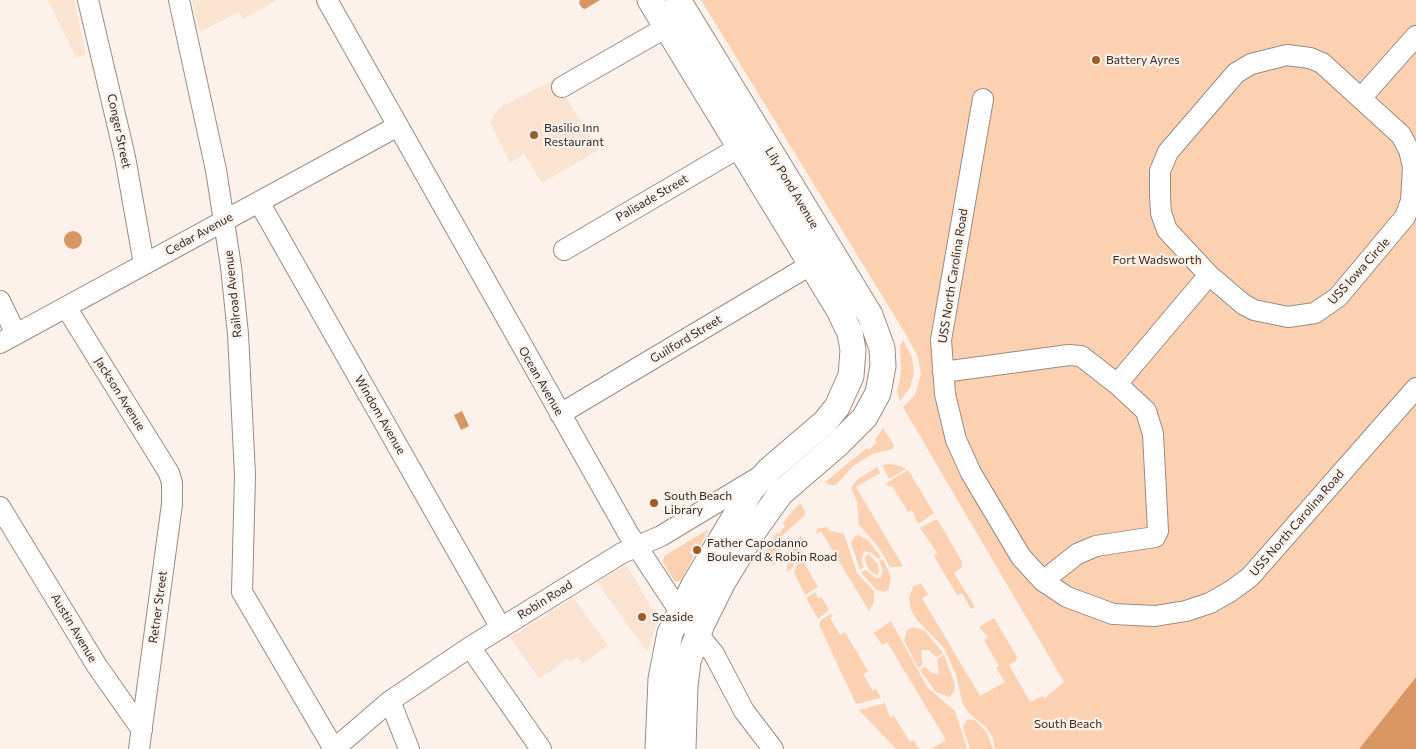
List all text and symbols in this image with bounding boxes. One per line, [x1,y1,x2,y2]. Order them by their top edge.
place label: Battery Ayres [1106,53,1180,67]
marker: Battery Ayres [1090,54,1102,66]
street label: Conger Street [104,92,134,170]
place label: Basilio Inn Restaurant [544,121,604,149]
marker: Basilio Inn Restaurant [528,129,540,141]
street label: Lily Pond Avenue [762,145,822,231]
street label: Palisade Street [613,171,691,225]
street label: USS North Carolina Road [935,208,971,344]
street label: Cedar Avenue [163,210,235,258]
street label: USS Iowa Circle [1325,235,1393,307]
street label: Railroad Avenue [221,250,245,338]
park label: Fort Wadsworth [1112,253,1202,267]
street label: Guilford Street [648,312,724,366]
street label: Ocean Avenue [515,344,567,418]
street label: Jackson Avenue [92,355,148,433]
street label: Windom Avenue [351,373,409,457]
street label: USS North Carolina Road [1247,467,1347,579]
place label: South Beach Library [664,489,732,517]
marker: South Beach Library [648,497,660,509]
place label: Father Capodanno Boulevard & Robin Road [707,536,837,564]
marker: Father Capodanno Boulevard & Robin Road [691,544,703,556]
street label: Retner Street [146,570,170,644]
street label: Robin Road [515,577,575,623]
street label: Austin Avenue [48,591,100,665]
place label: Seaside [652,610,693,624]
marker: Seaside [636,611,648,623]
park label: South Beach [1034,717,1102,731]

